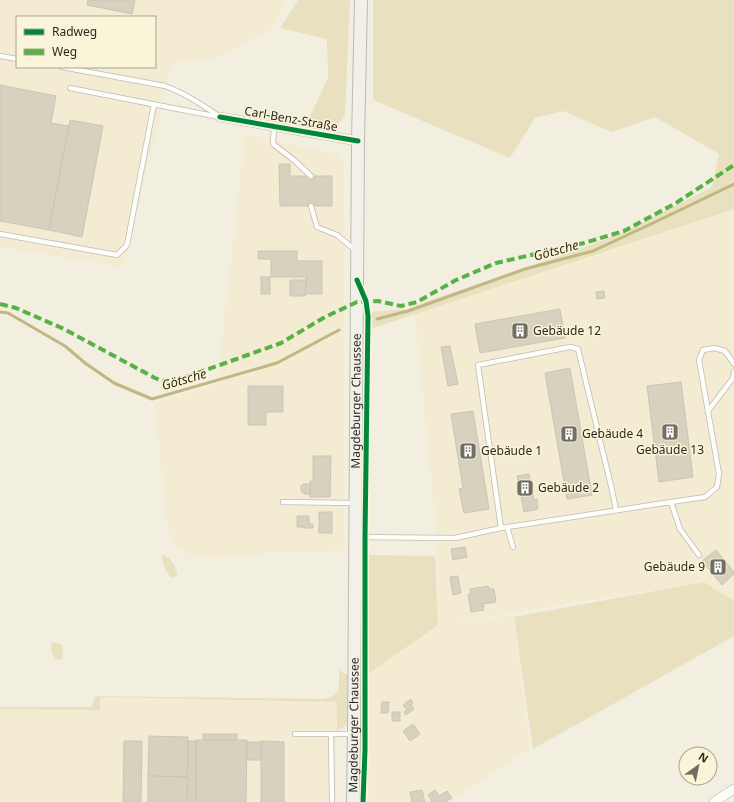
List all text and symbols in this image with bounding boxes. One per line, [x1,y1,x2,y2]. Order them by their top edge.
legend [16,16,156,68]
text: Radweg [52,23,97,40]
text: Weg [52,43,77,60]
street label: Carl-Benz-Straße [243,102,339,135]
water label: Götsche [531,235,581,265]
building icon: Gebäude 12 [510,321,530,341]
place label: Gebäude 12 [533,322,601,339]
street label: Magdeburger Chaussee [347,333,365,469]
water label: Götsche [159,364,209,394]
building icon: Gebäude 13 [660,422,680,442]
building icon: Gebäude 4 [559,424,579,444]
place label: Gebäude 4 [582,425,643,442]
building icon: Gebäude 1 [458,441,478,461]
place label: Gebäude 13 [636,441,704,458]
place label: Gebäude 1 [481,442,542,459]
building icon: Gebäude 2 [515,478,535,498]
place label: Gebäude 2 [538,479,599,496]
building icon: Gebäude 9 [708,557,728,577]
place label: Gebäude 9 [644,558,705,575]
street label: Magdeburger Chaussee [344,657,363,793]
north arrow [678,746,718,786]
text: N [696,748,712,766]

